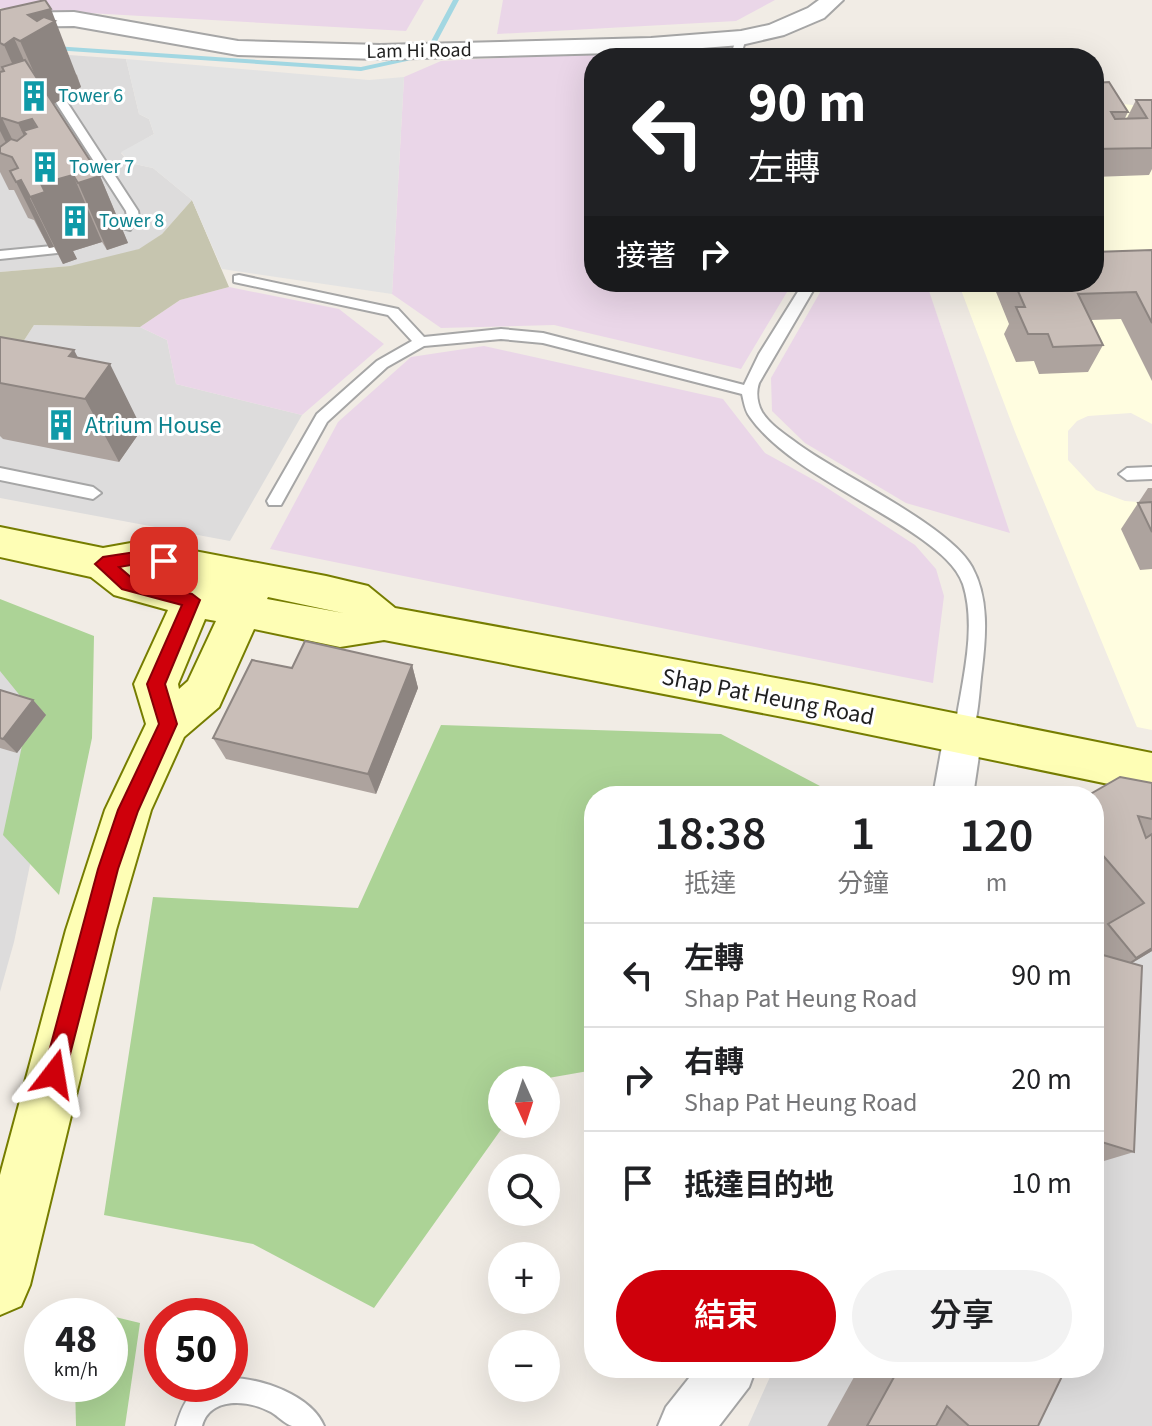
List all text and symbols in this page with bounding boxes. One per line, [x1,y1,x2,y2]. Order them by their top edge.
street label: Lam Hi Road [366,36,472,66]
text: 90 m [748,64,866,143]
building icon: Tower 6 [17,79,51,113]
icon: left [616,80,720,184]
place label: Tower 6 [58,82,123,110]
text: 左轉 [748,143,820,194]
building icon: Tower 7 [28,150,62,184]
place label: Tower 7 [69,153,134,181]
building icon: Tower 8 [58,204,92,238]
place label: Tower 8 [99,207,164,235]
icon: right [692,232,736,276]
text: 接著 [616,235,676,278]
building icon: Atrium House [44,408,78,442]
place label: Atrium House [85,408,221,443]
pin [130,527,198,595]
icon: arrive [142,539,186,583]
street label: Shap Pat Heung Road [659,659,877,735]
text: 18:38 [655,800,766,868]
text: 1 [851,800,875,868]
text: 120 [960,802,1033,870]
text: m [986,864,1007,901]
text: 抵達 [684,865,736,902]
text: 分鐘 [837,865,889,902]
text: 左轉 [684,937,744,980]
icon: left [616,953,660,997]
text: 90 m [1011,954,1072,997]
text: Shap Pat Heung Road [684,980,917,1017]
position arrow [12,1032,96,1116]
text: 右轉 [684,1041,744,1084]
icon: right [616,1057,660,1101]
text: 20 m [1011,1058,1072,1101]
north arrow [488,1066,560,1138]
map controls [488,1066,560,1402]
text: Shap Pat Heung Road [684,1084,917,1121]
button: search [488,1154,560,1226]
icon: arrive [616,1161,660,1205]
text: 10 m [1011,1162,1072,1205]
text: 抵達目的地 [684,1164,834,1207]
button: + [488,1242,560,1314]
button: 結束 [616,1270,836,1362]
button: 分享 [852,1270,1072,1362]
speed limit sign: 50 [144,1298,248,1402]
text: 48 [55,1311,97,1368]
button: − [488,1330,560,1402]
text: km/h [54,1356,98,1384]

